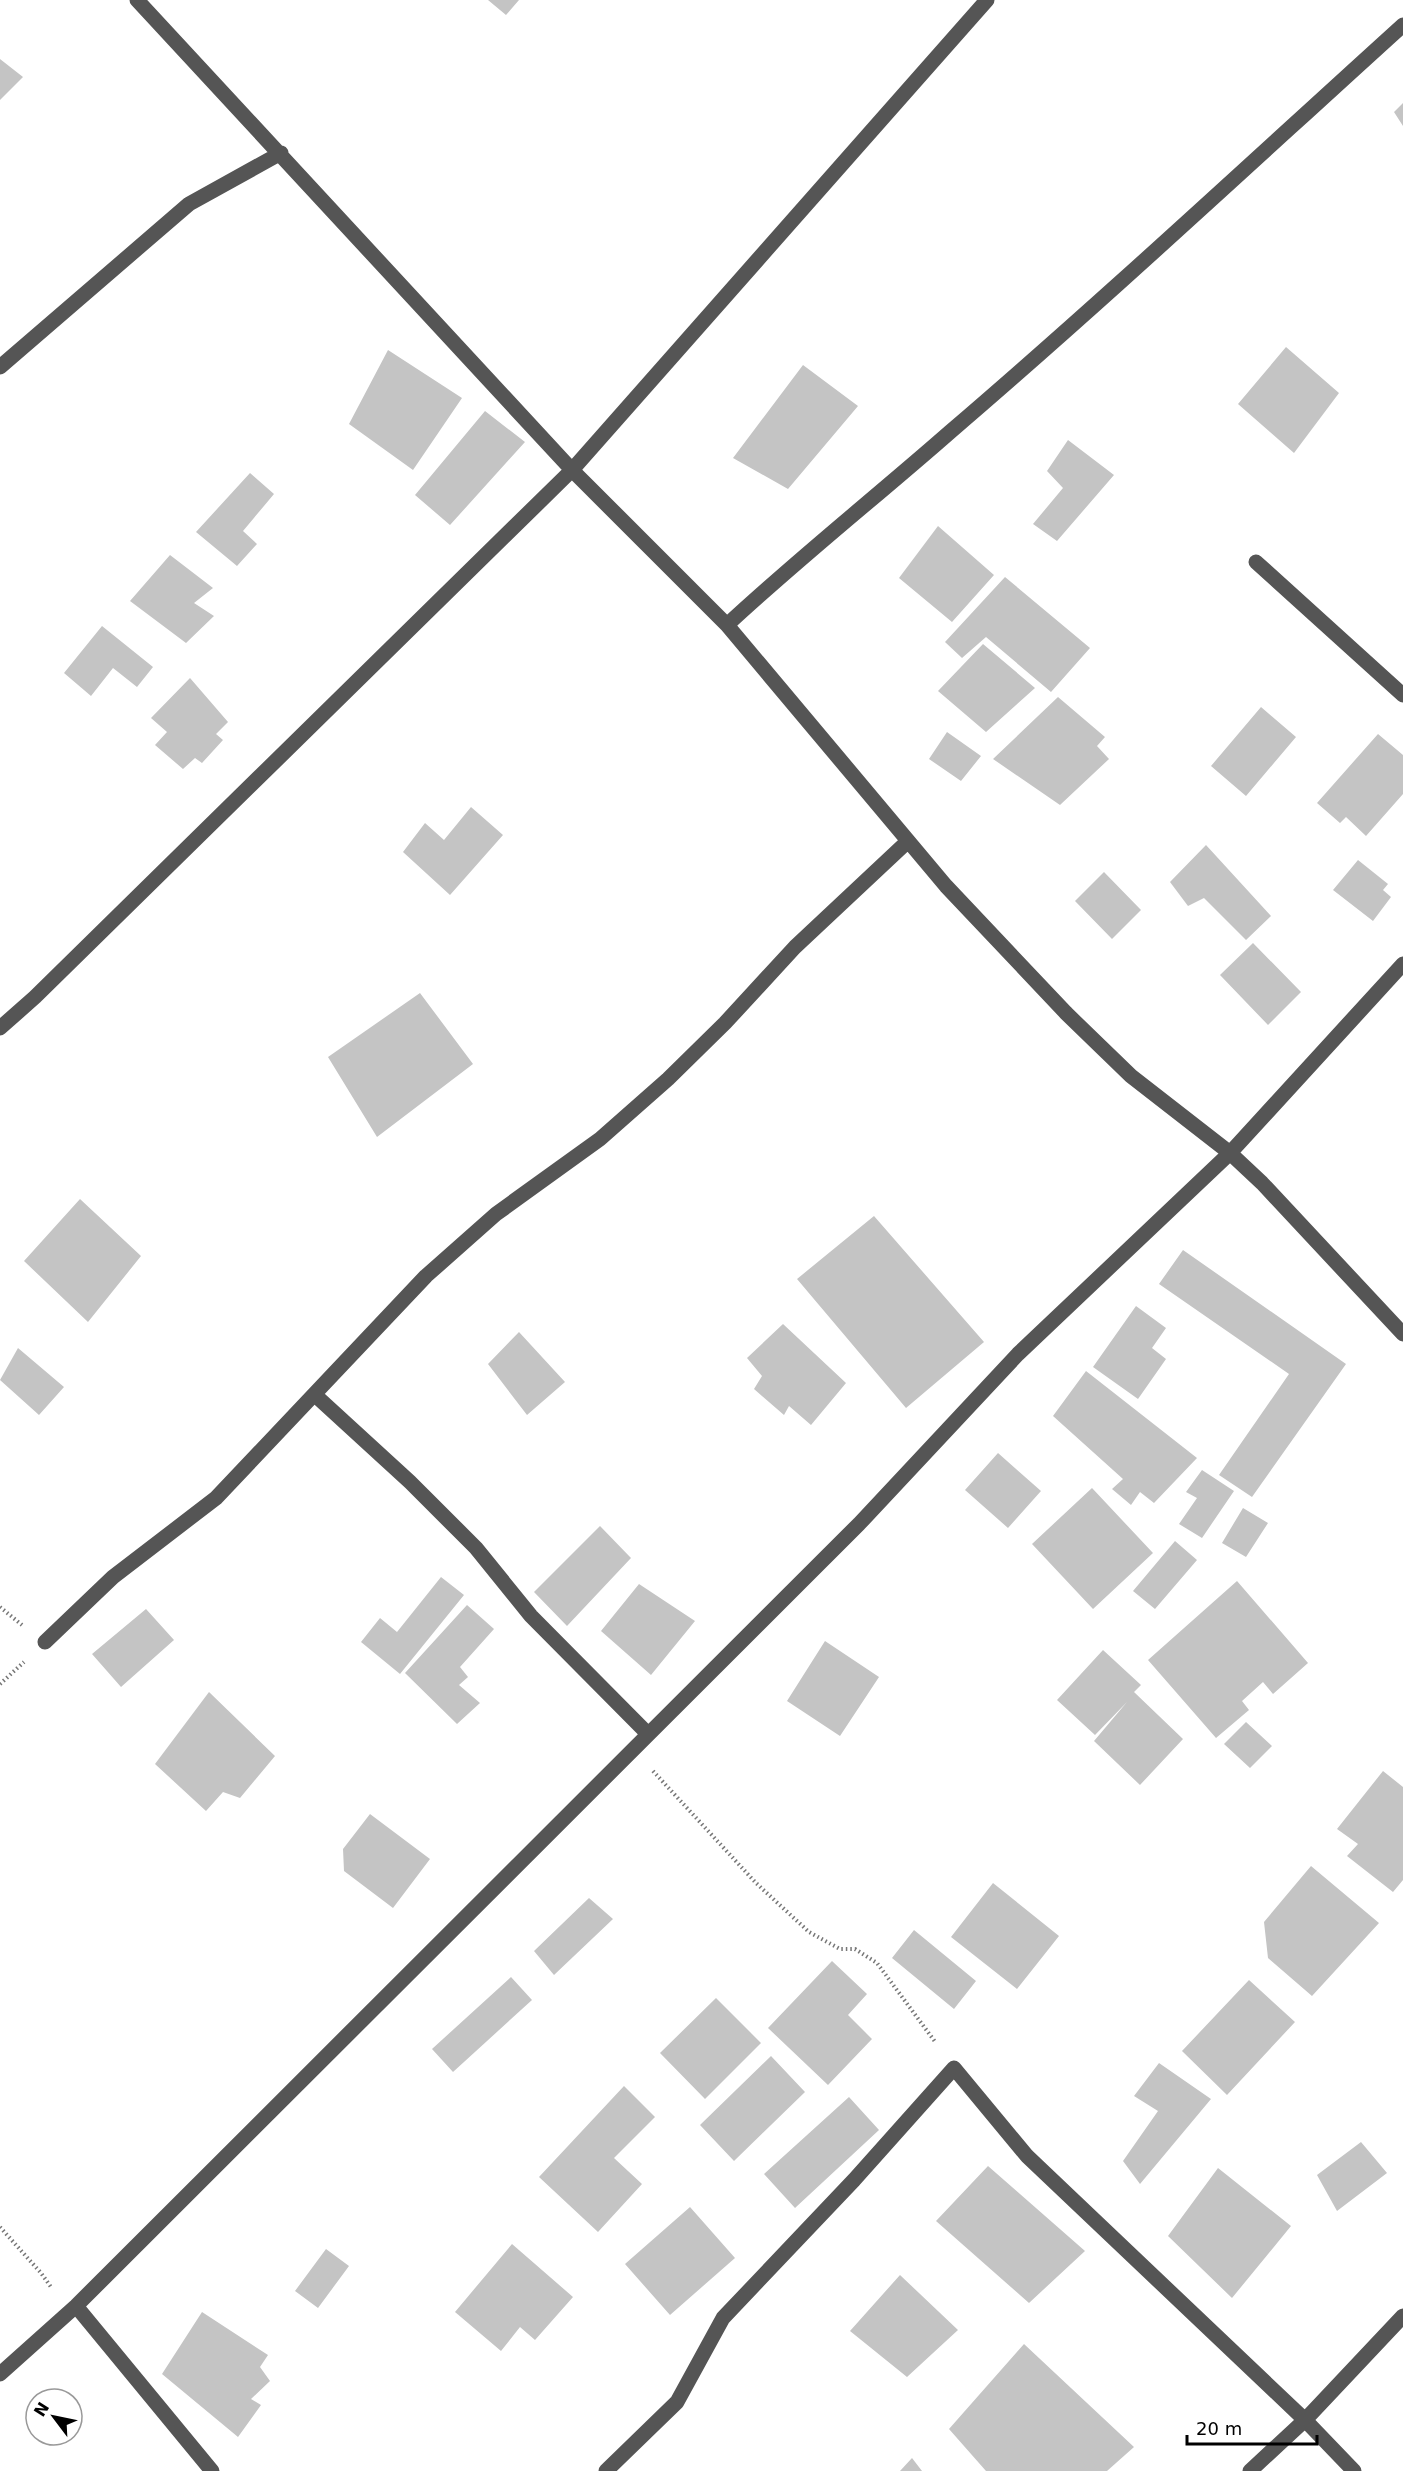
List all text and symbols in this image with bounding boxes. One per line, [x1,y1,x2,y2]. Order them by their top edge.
north arrow [24,2387,84,2447]
text: N [30,2399,53,2420]
scale bar [1187,2408,1318,2446]
text: 20 m [1196,2418,1242,2439]

